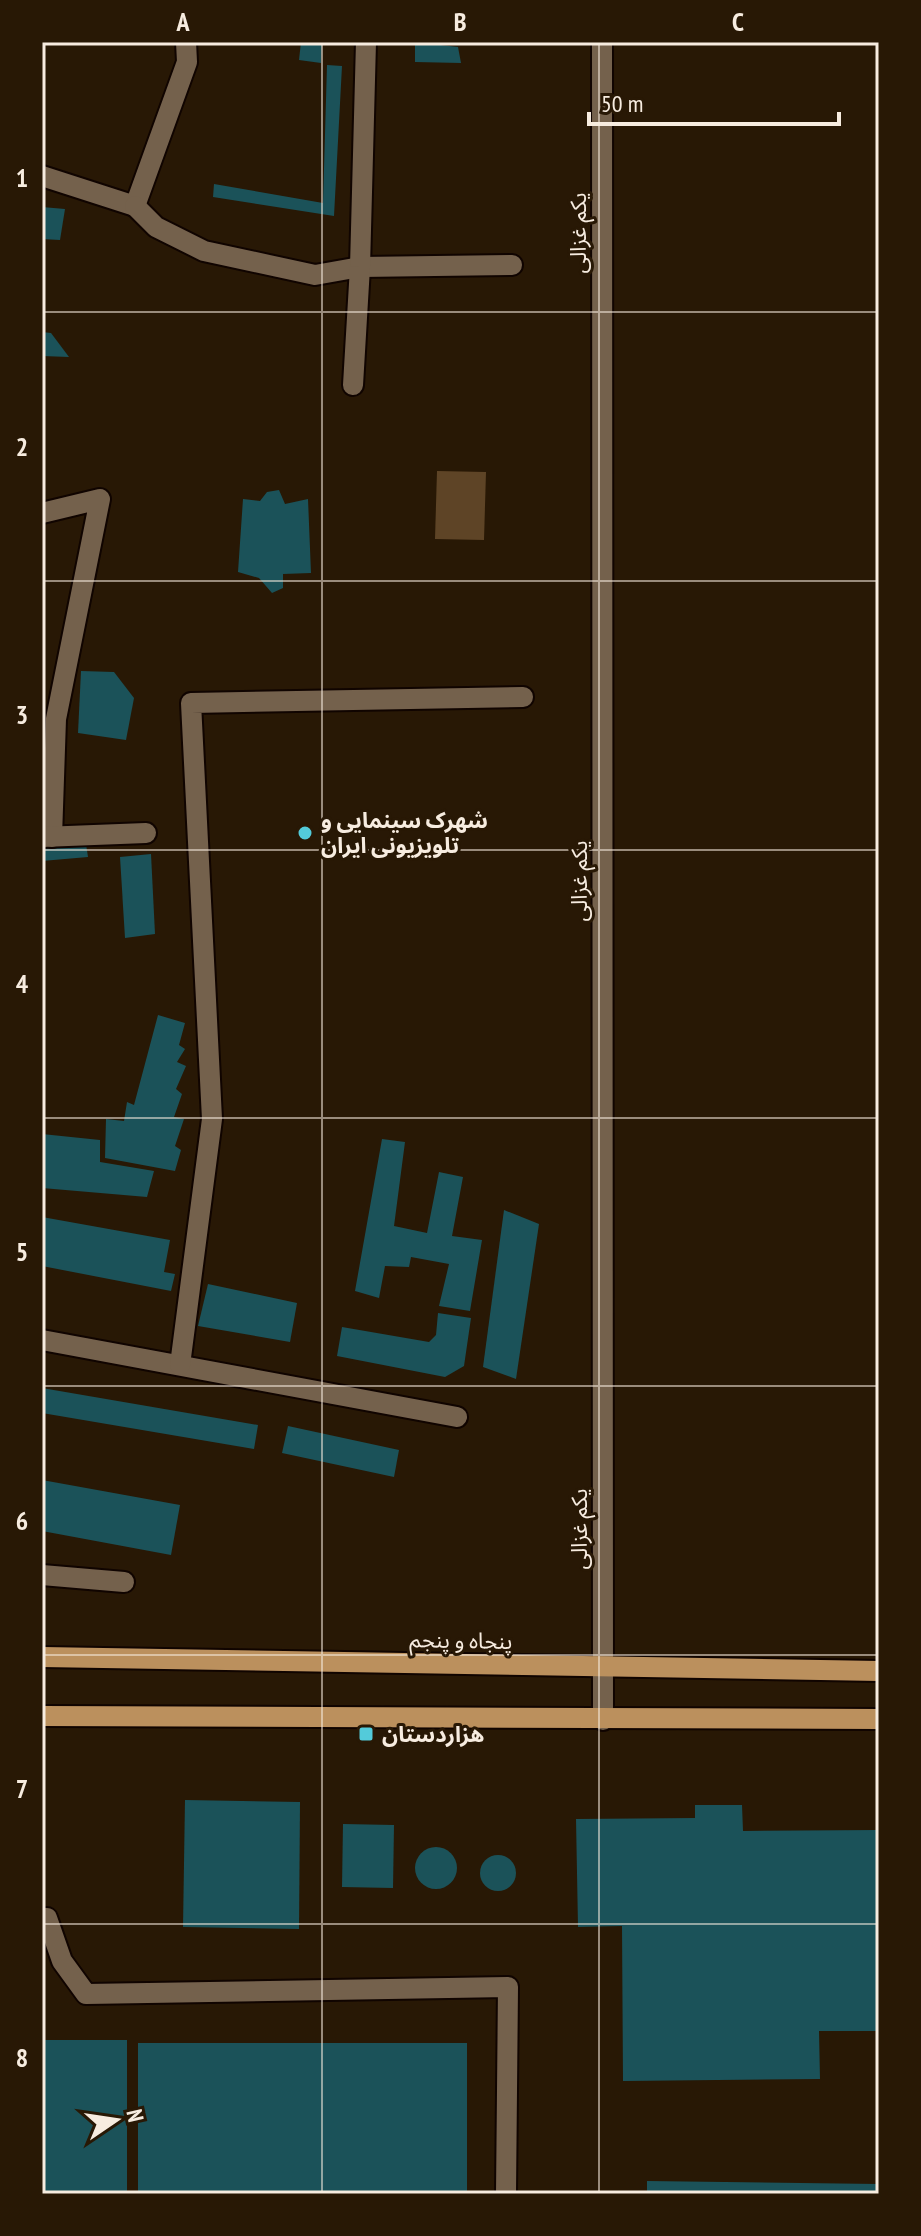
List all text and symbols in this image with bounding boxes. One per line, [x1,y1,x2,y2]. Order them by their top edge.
text: A [175,5,190,38]
text: B [454,5,467,38]
text: C [732,5,744,38]
scale bar [589,76,839,126]
text: 50 m [601,88,643,119]
text: 1 [16,161,28,194]
street label: یکم غزالی [564,192,595,274]
text: 2 [16,430,28,463]
text: 3 [16,698,28,731]
place label: شهرک سینمایی و تلویزیونی ایران [321,806,488,859]
marker: شهرک سینمایی و تلویزیونی ایران [296,824,314,842]
street label: یکم غزالی [565,840,596,922]
text: 4 [16,967,29,1000]
text: 5 [16,1235,28,1268]
street label: یکم غزالی [565,1488,596,1570]
text: 6 [16,1504,28,1537]
street label: پنجاه و پنجم [409,1625,513,1658]
place label: هزاردستان [382,1720,484,1748]
marker: هزاردستان [357,1725,375,1743]
text: 7 [16,1772,28,1805]
text: 8 [16,2041,28,2074]
north arrow [76,2080,156,2160]
text: N [121,2107,150,2124]

